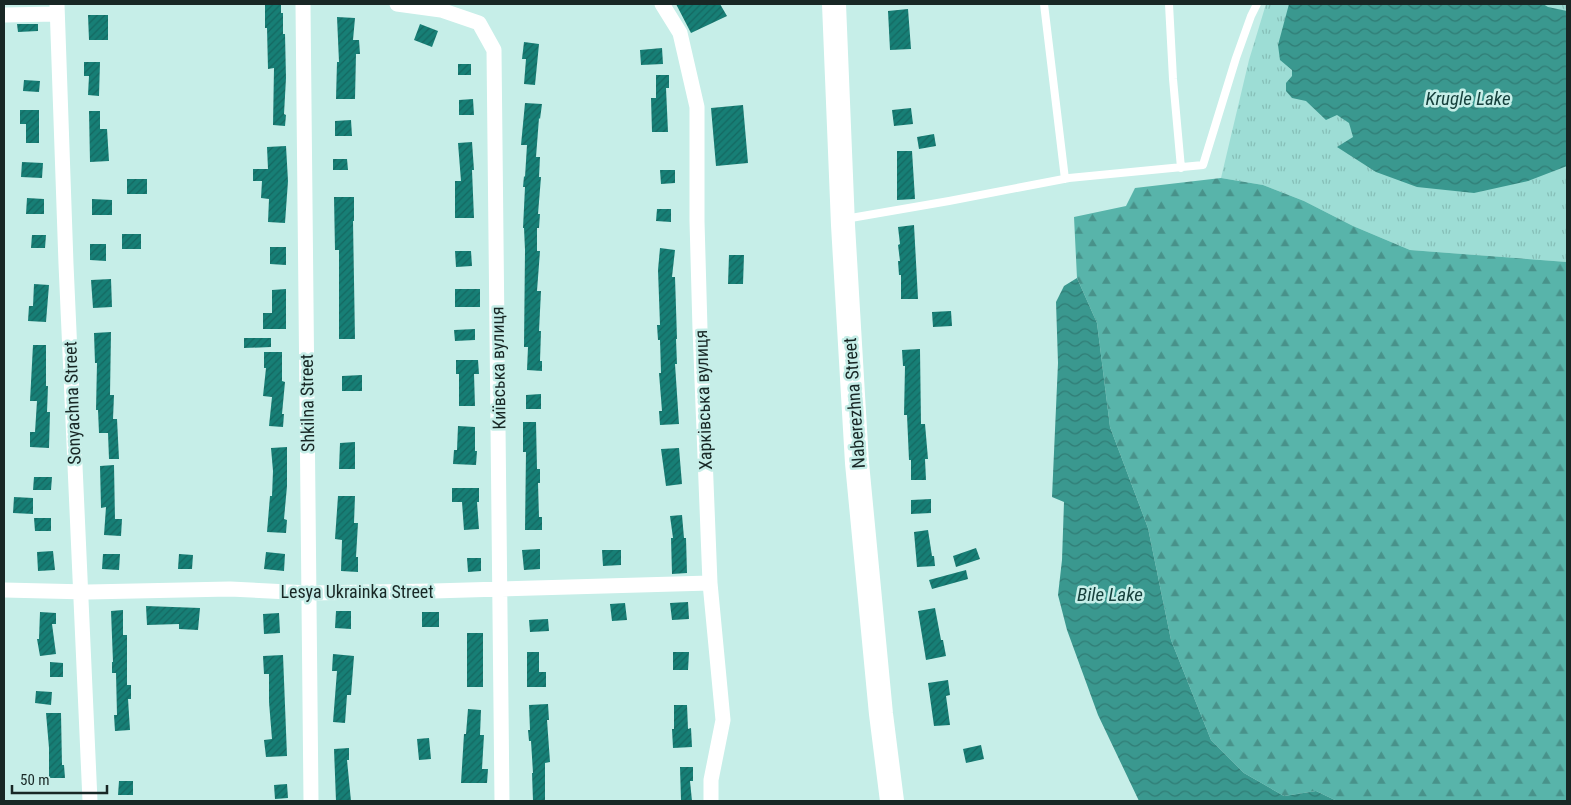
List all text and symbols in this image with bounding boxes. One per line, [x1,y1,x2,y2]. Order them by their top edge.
water label: Krugle Lake [1425,87,1511,110]
street label: Київська вулиця [486,306,510,430]
street label: Харківська вулиця [690,330,716,470]
street label: Naberezhna Street [839,337,869,469]
street label: Sonyachna Street [59,341,85,465]
street label: Shkilna Street [296,354,318,452]
street label: Lesya Ukrainka Street [280,581,434,602]
water label: Bile Lake [1077,583,1143,606]
scale bar [12,762,108,794]
text: 50 m [20,771,50,789]

